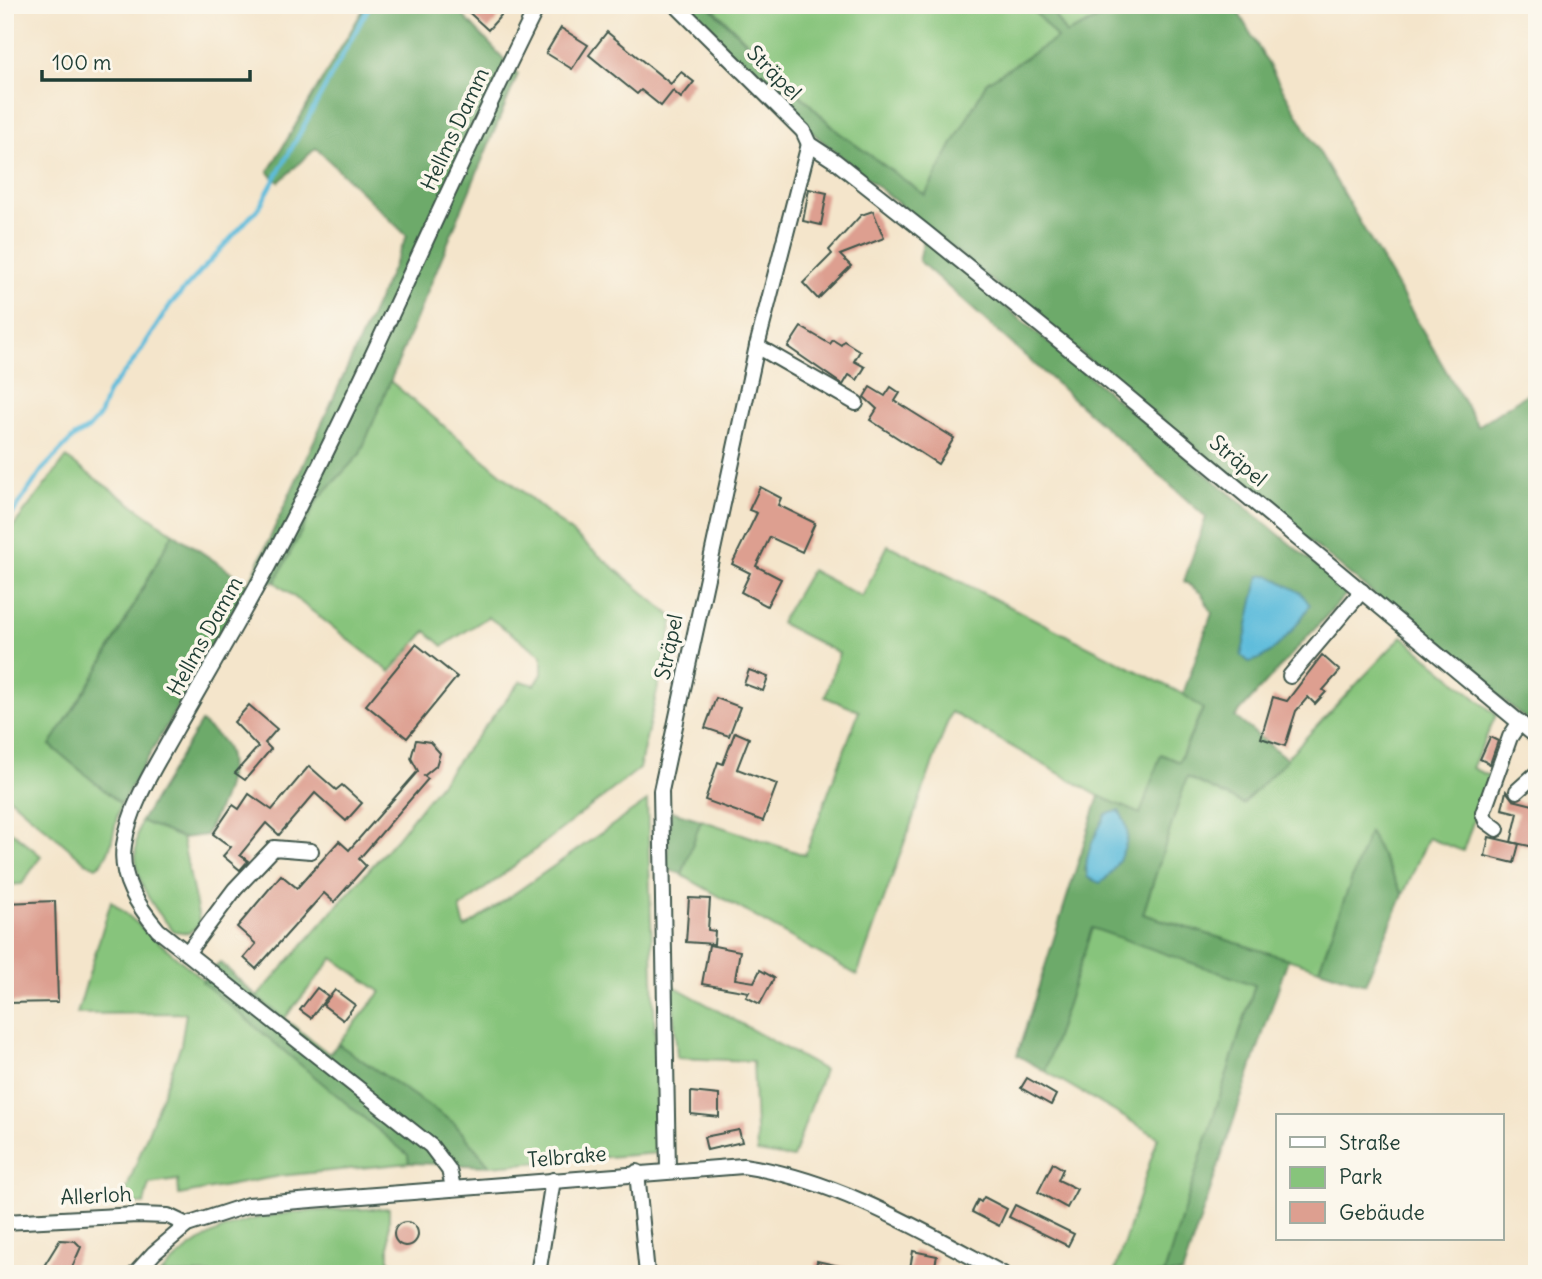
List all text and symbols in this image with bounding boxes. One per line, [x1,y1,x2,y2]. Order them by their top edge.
scale bar [42,38,250,82]
street label: Sträpel [741,40,807,106]
text: 100 m [52,49,111,76]
street label: Hellms Damm [414,63,495,194]
street label: Sträpel [1204,429,1273,492]
street label: Hellms Damm [161,571,248,700]
street label: Sträpel [648,611,689,682]
legend [1276,1114,1504,1240]
text: Straße [1339,1129,1400,1156]
street label: Telbrake [526,1140,608,1173]
text: Park [1339,1163,1382,1190]
street label: Allerloh [60,1180,132,1211]
text: Gebäude [1339,1199,1425,1226]

